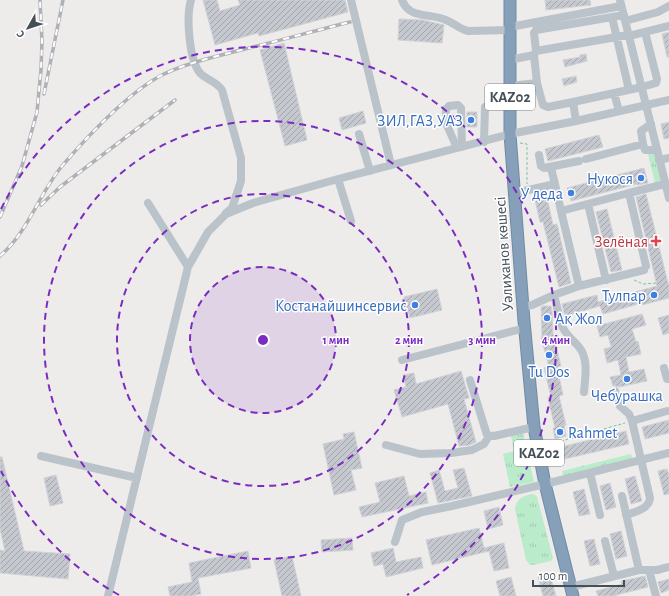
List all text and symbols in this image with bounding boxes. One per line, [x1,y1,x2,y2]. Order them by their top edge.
north arrow [8,8,48,48]
text: С [14,28,27,40]
road number: KАZ02 [485,84,535,110]
place label: ЗИЛ,ГАЗ,УАЗ [377,113,463,129]
marker: ЗИЛ,ГАЗ,УАЗ [466,115,476,125]
place label: Нукося [587,171,633,188]
marker: Нукося [636,173,646,183]
place label: У деда [521,186,563,202]
marker: У деда [566,188,576,198]
street label: Уәлиханов көшесі [492,196,516,312]
place label: Зелёная [594,234,648,250]
marker: Зелёная [651,236,661,246]
place label: Тулпар [602,288,646,305]
marker: Тулпар [649,290,659,300]
place label: Костанайшинсервис [275,298,407,314]
marker: Костанайшинсервис [410,300,420,310]
place label: Ақ Жол [555,311,603,327]
marker: Ақ Жол [542,313,552,323]
centre of rings [256,333,270,347]
text: 1 мин [323,334,349,346]
text: 2 мин [395,334,423,346]
text: 3 мин [468,334,496,346]
text: 4 мин [542,334,570,346]
marker: Tu Dos [544,350,554,360]
place label: Tu Dos [528,364,570,380]
marker: Чебурашка [622,374,632,384]
place label: Чебурашка [591,388,663,405]
place label: Rahmet [568,425,617,441]
marker: Rahmet [555,427,565,437]
road number: KАZ02 [514,440,564,466]
scale bar [533,562,624,588]
text: 100 m [539,570,567,582]

